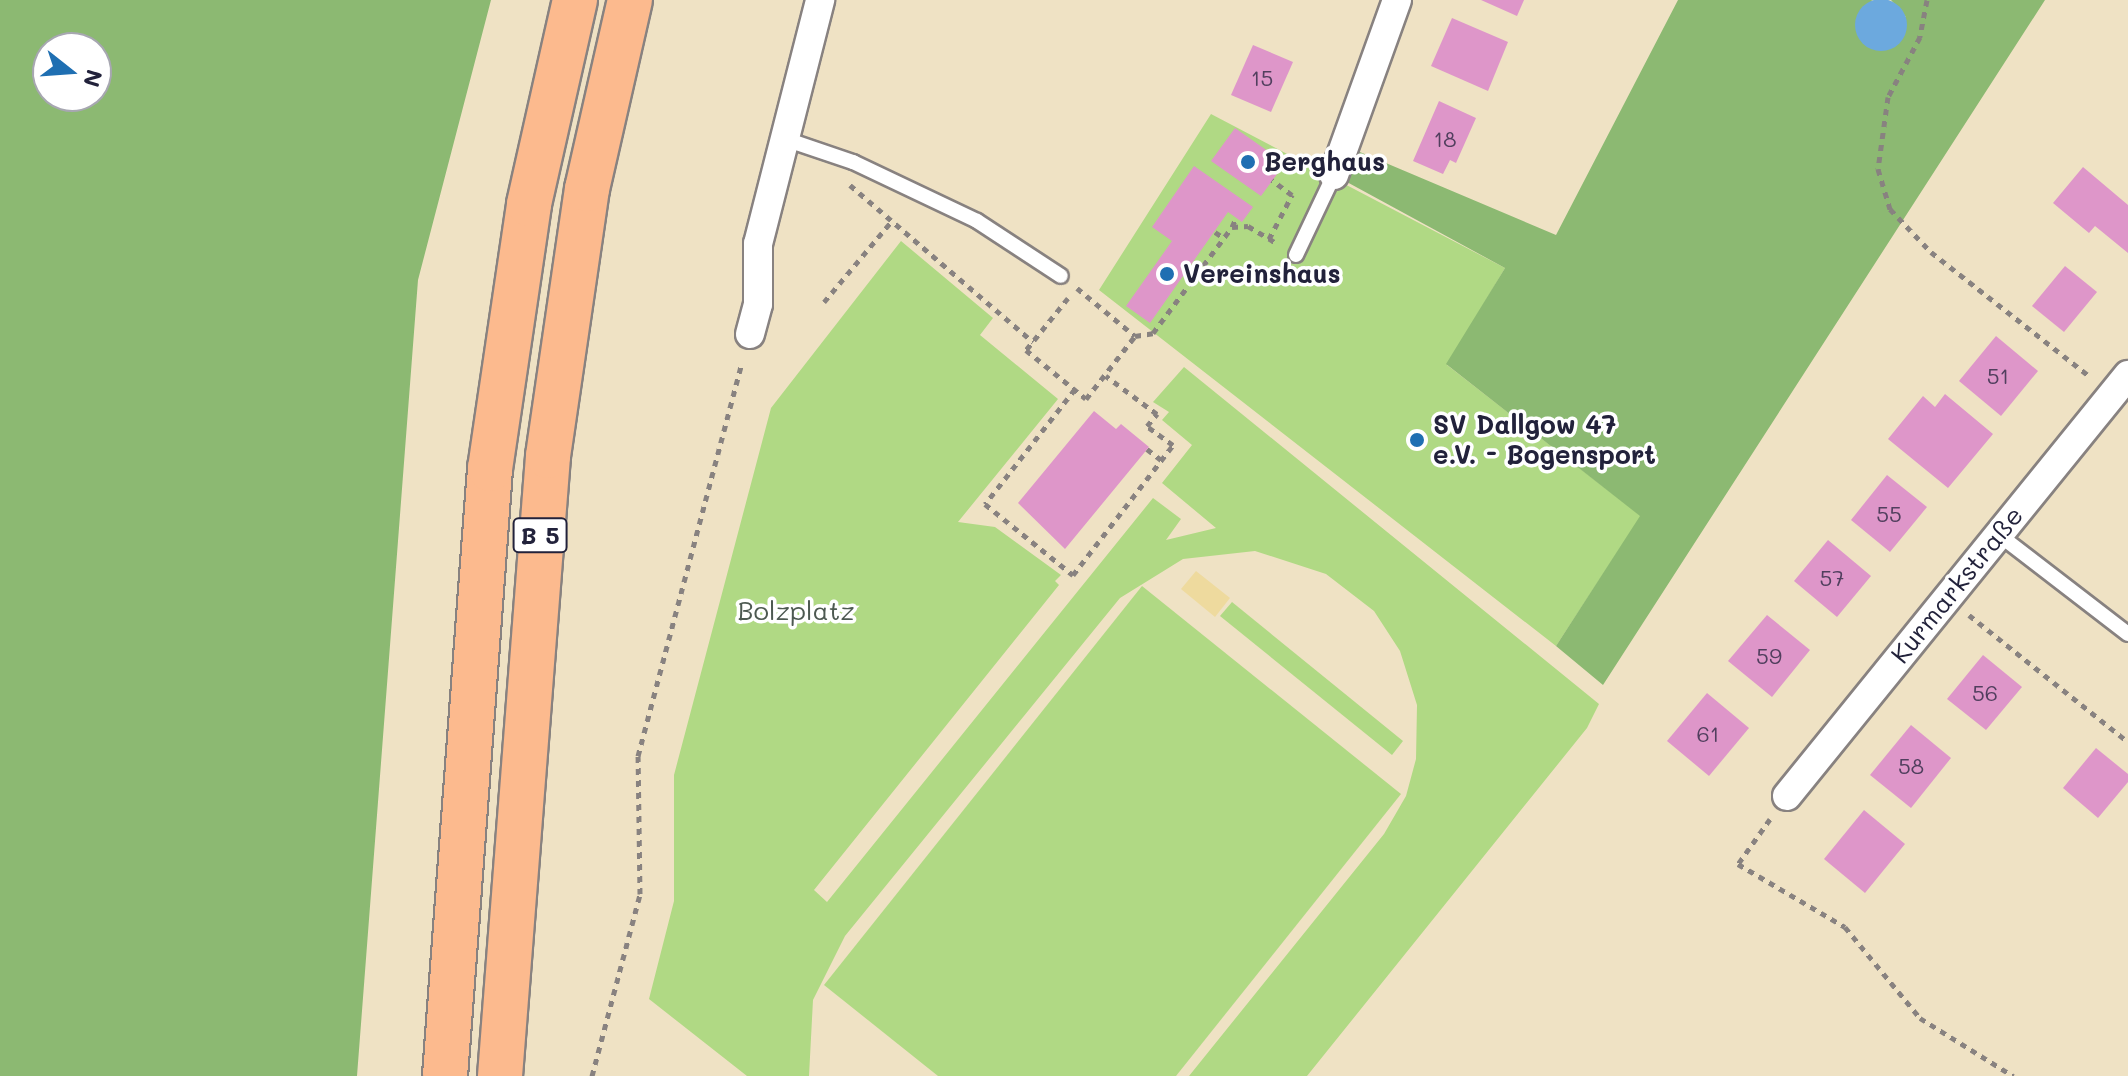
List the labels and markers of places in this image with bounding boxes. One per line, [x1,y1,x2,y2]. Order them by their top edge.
place label: Berghaus [1264,146,1385,178]
marker: Berghaus [1239,153,1257,171]
place label: Vereinshaus [1183,258,1341,290]
marker: Vereinshaus [1158,265,1176,283]
place label: SV Dallgow 47 e.V. - Bogensport [1433,409,1656,470]
marker: SV Dallgow 47 e.V. - Bogensport [1408,431,1426,449]

